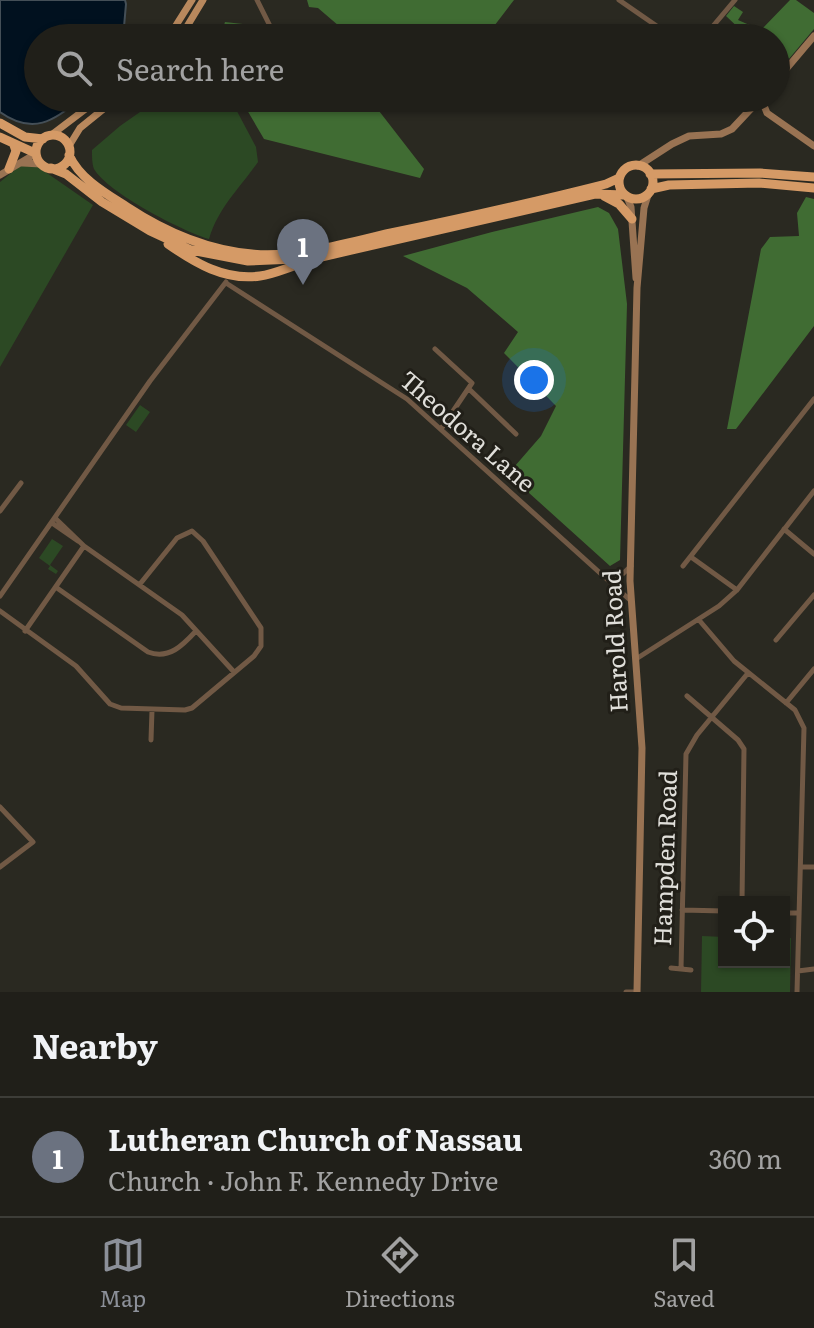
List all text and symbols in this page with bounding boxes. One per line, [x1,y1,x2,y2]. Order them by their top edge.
search box [24,24,790,112]
icon: search [52,46,96,90]
text: Search here [116,46,284,90]
pin: 1 [277,219,329,285]
your location [514,360,554,400]
street label: Theodora Lane [393,361,544,499]
street label: Harold Road [592,568,635,714]
street label: Hampden Road [643,769,684,947]
map controls [718,896,790,968]
button: locate [718,896,790,968]
text: Nearby [32,1019,158,1069]
text: Lutheran Church of Nassau [108,1116,523,1160]
text: 1 [53,1138,63,1177]
text: 360 m [708,1138,782,1177]
text: Church · John F. Kennedy Drive [108,1160,499,1199]
tab: Map [99,1233,146,1314]
tab: Directions [345,1233,455,1314]
tab: Saved [653,1233,715,1314]

